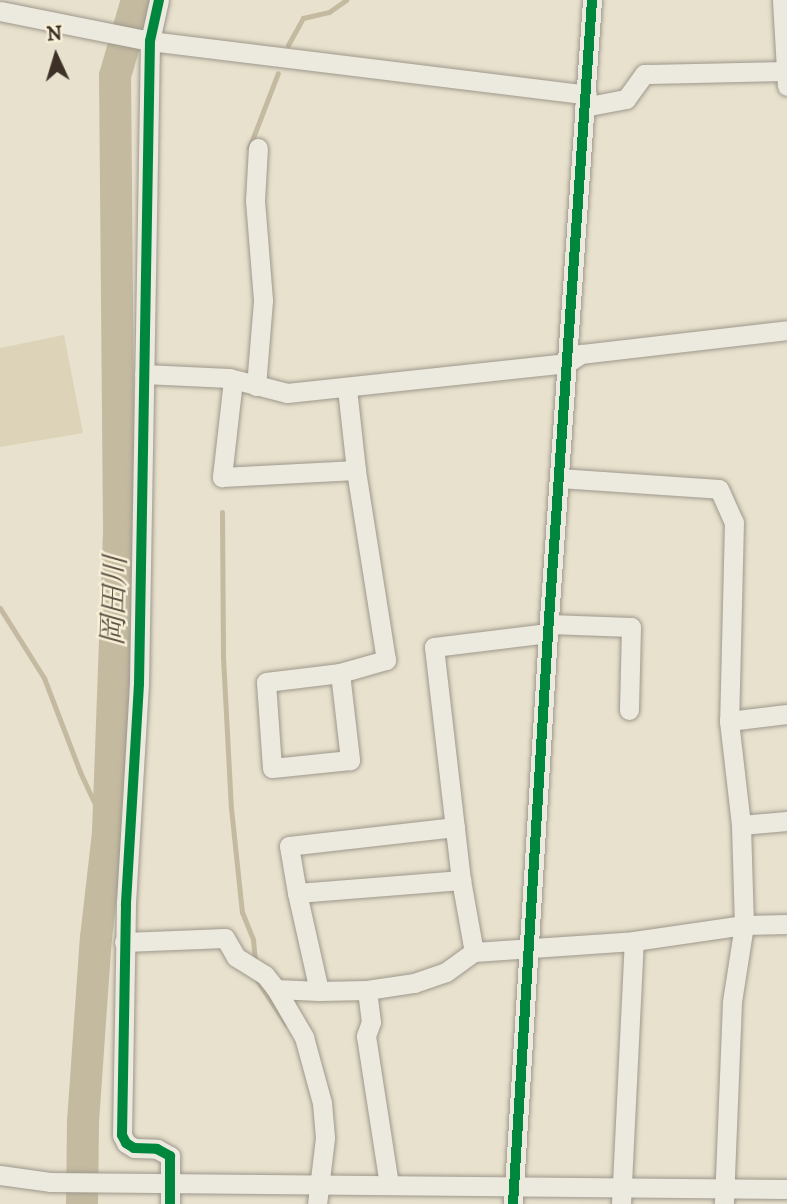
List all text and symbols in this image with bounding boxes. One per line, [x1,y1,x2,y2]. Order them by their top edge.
north arrow [21,21,91,91]
text: N [46,23,63,47]
water label: 岡田川 [96,555,136,647]

